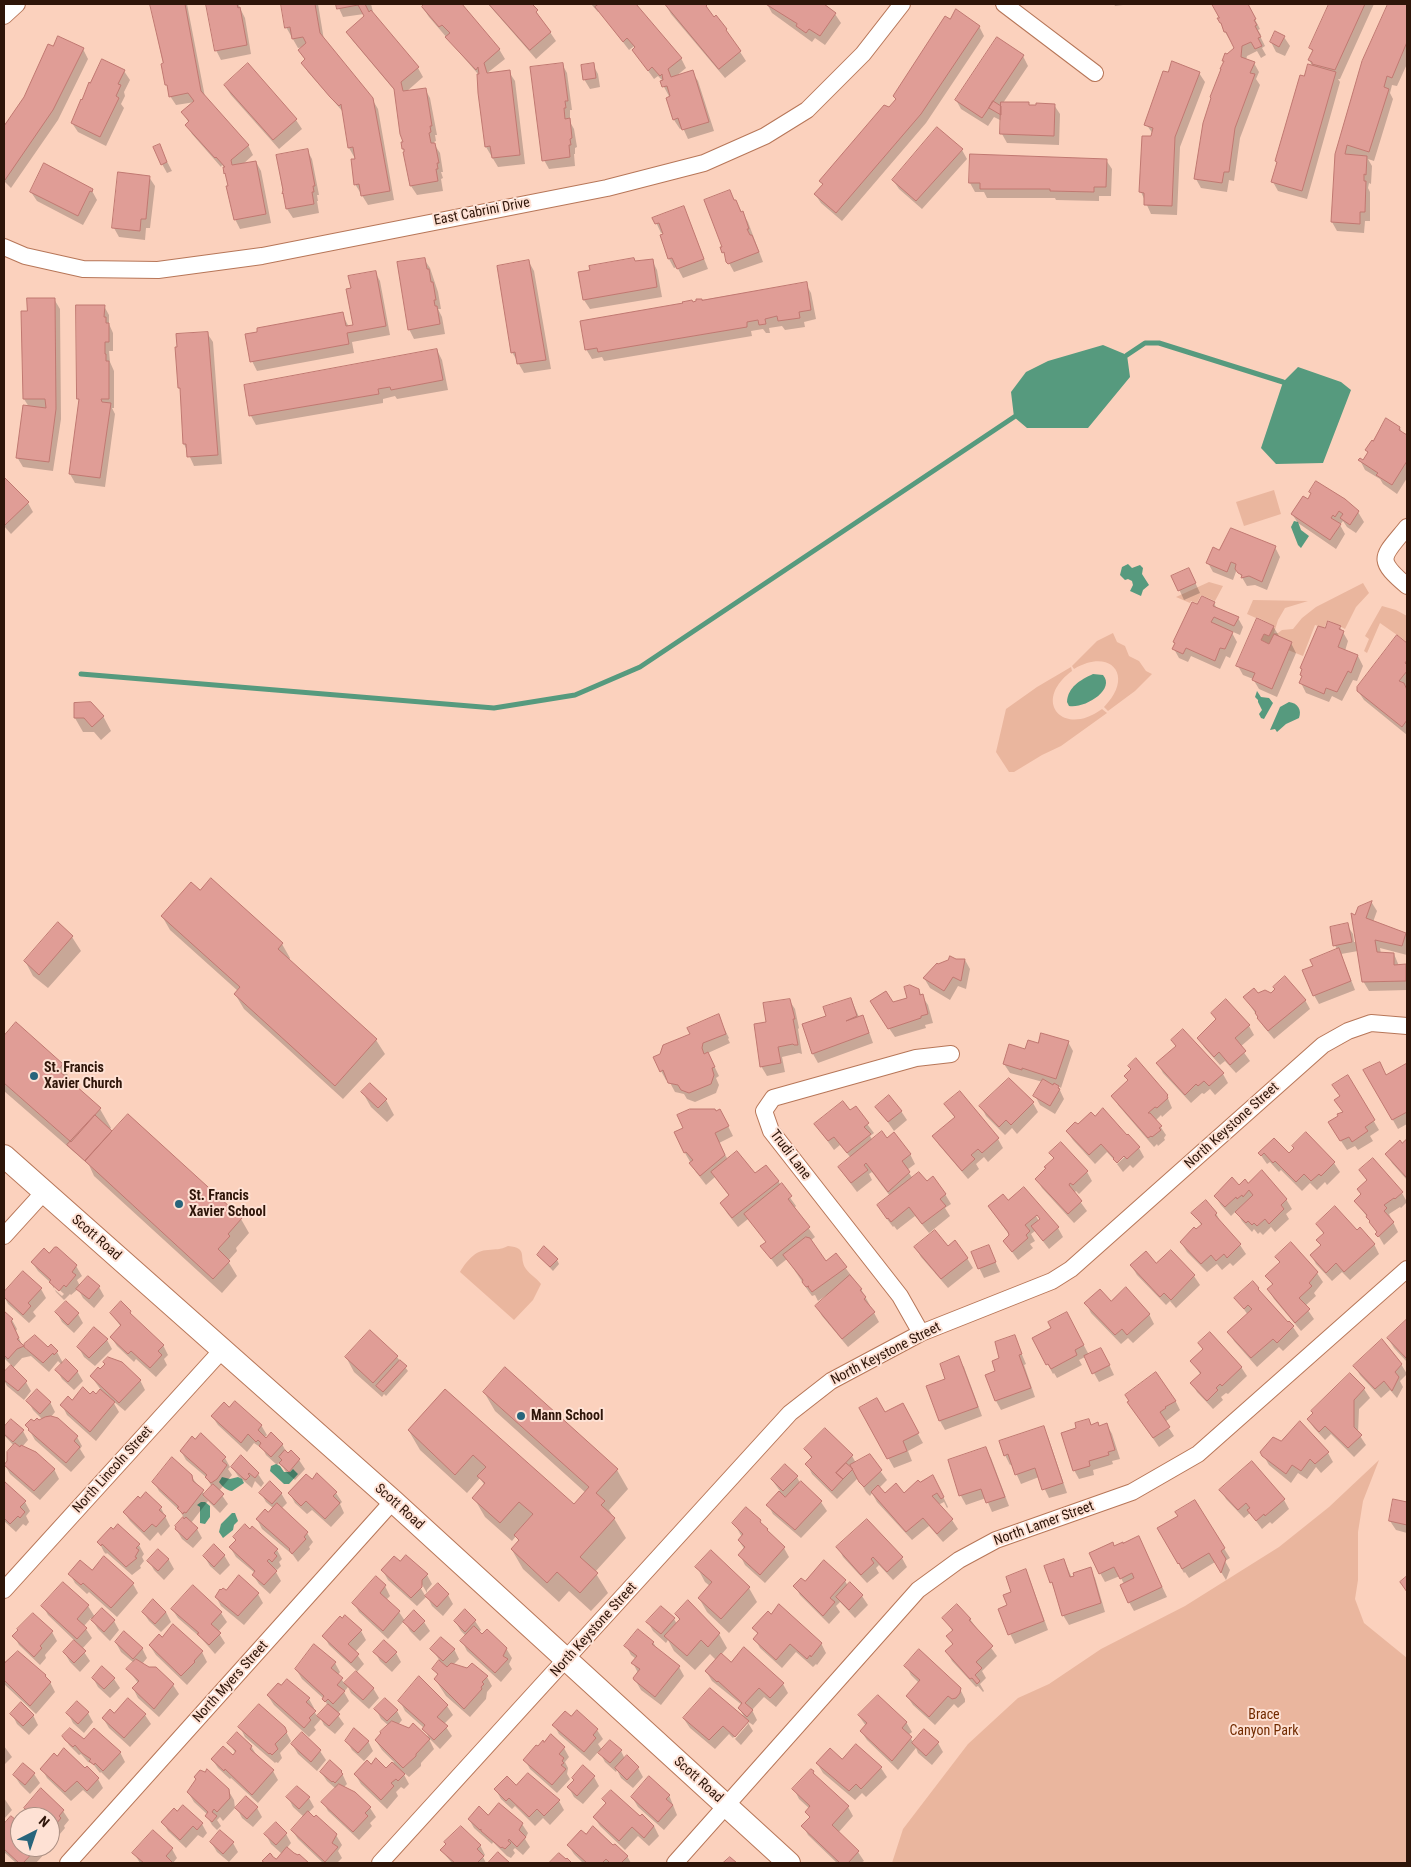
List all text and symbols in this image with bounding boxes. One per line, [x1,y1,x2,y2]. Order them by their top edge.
street label: East Cabrini Drive [433,194,531,230]
place label: St. Francis Xavier Church [44,1060,122,1092]
marker: St. Francis Xavier Church [28,1070,40,1082]
street label: North Keystone Street [1181,1079,1283,1173]
street label: Trudi Lane [766,1127,814,1183]
place label: St. Francis Xavier School [189,1188,266,1220]
marker: St. Francis Xavier School [173,1198,185,1210]
street label: Scott Road [68,1212,124,1264]
street label: North Keystone Street [828,1319,944,1389]
place label: Mann School [531,1408,604,1424]
marker: Mann School [515,1410,527,1422]
street label: North Lincoln Street [70,1423,156,1517]
street label: Scott Road [371,1481,427,1533]
street label: North Lamer Street [992,1498,1096,1550]
street label: North Keystone Street [547,1579,641,1681]
street label: North Myers Street [190,1638,272,1726]
park label: Brace Canyon Park [1229,1707,1299,1740]
street label: Scott Road [670,1754,726,1806]
north arrow [10,1807,60,1857]
text: N [36,1813,53,1830]

